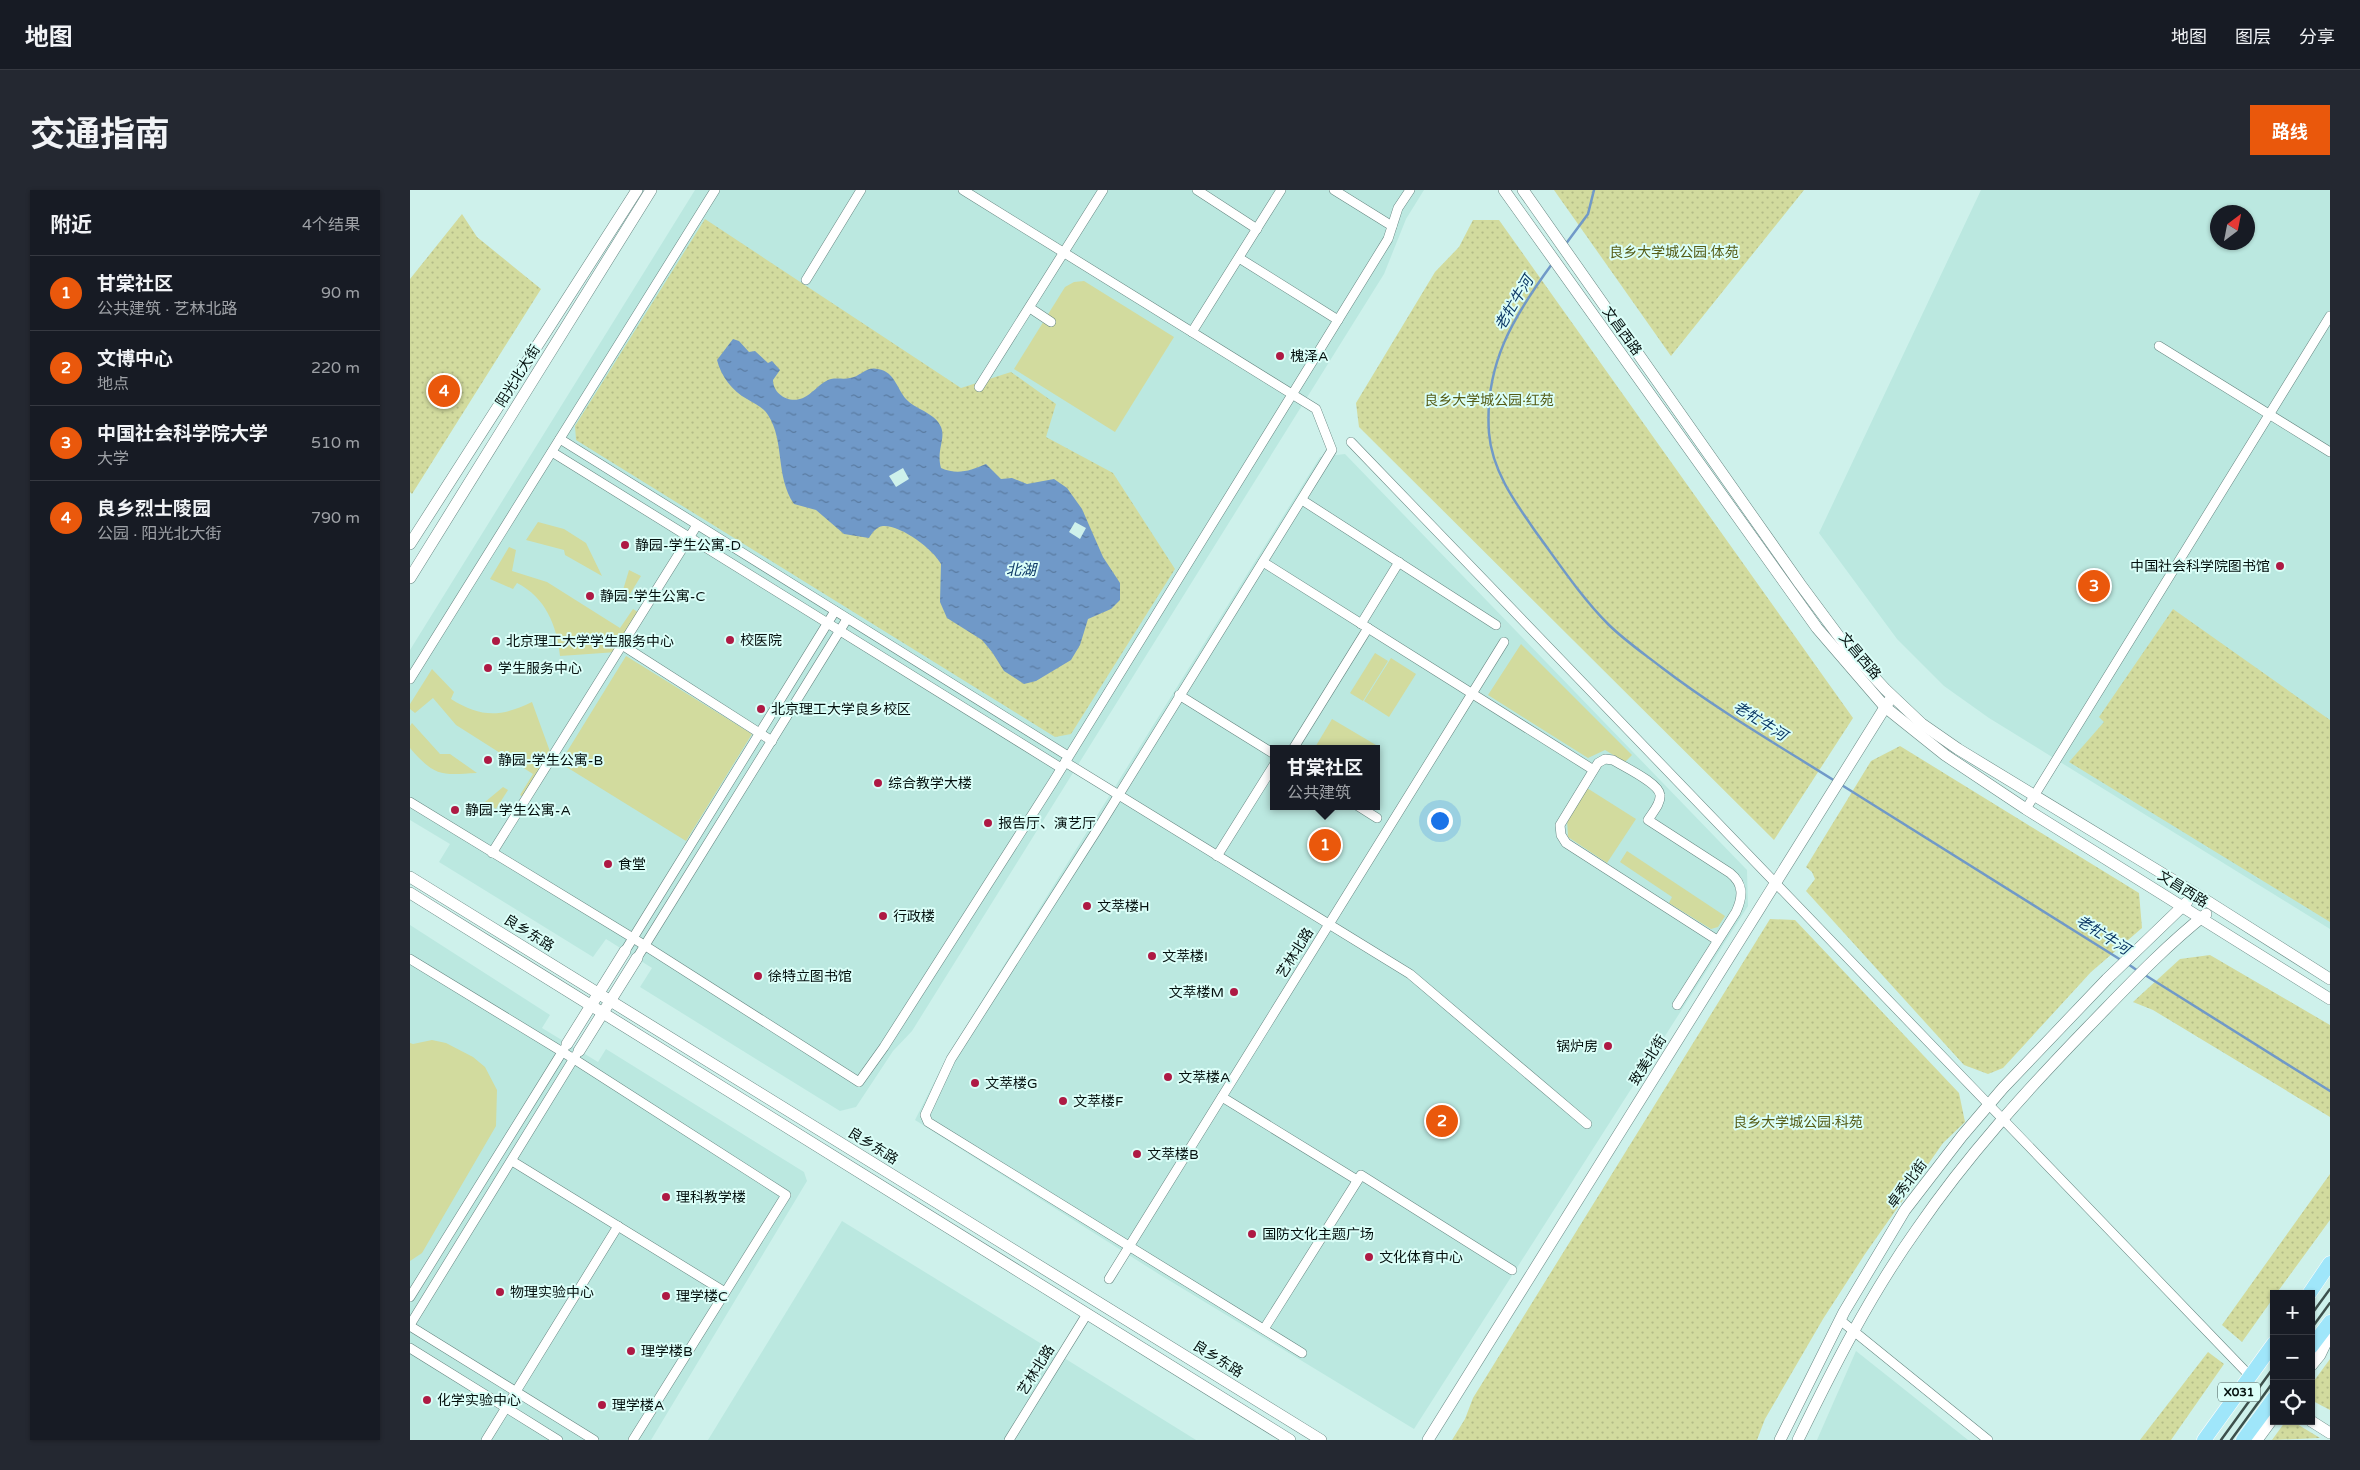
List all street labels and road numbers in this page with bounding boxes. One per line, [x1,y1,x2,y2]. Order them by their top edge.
street label: 文昌西路 [1599,303,1645,359]
street label: 阳光北大街 [492,342,544,410]
street label: 文昌西路 [1835,629,1885,683]
street label: 文昌西路 [2155,867,2211,911]
street label: 良乡东路 [501,911,557,955]
street label: 艺林北路 [1273,925,1317,981]
street label: 致美北街 [1626,1032,1670,1088]
street label: 良乡东路 [845,1124,901,1168]
street label: 卓秀北街 [1883,1157,1931,1211]
street label: 良乡东路 [1190,1337,1246,1381]
street label: 艺林北路 [1014,1342,1058,1398]
road number: X031 [2218,1382,2260,1402]

